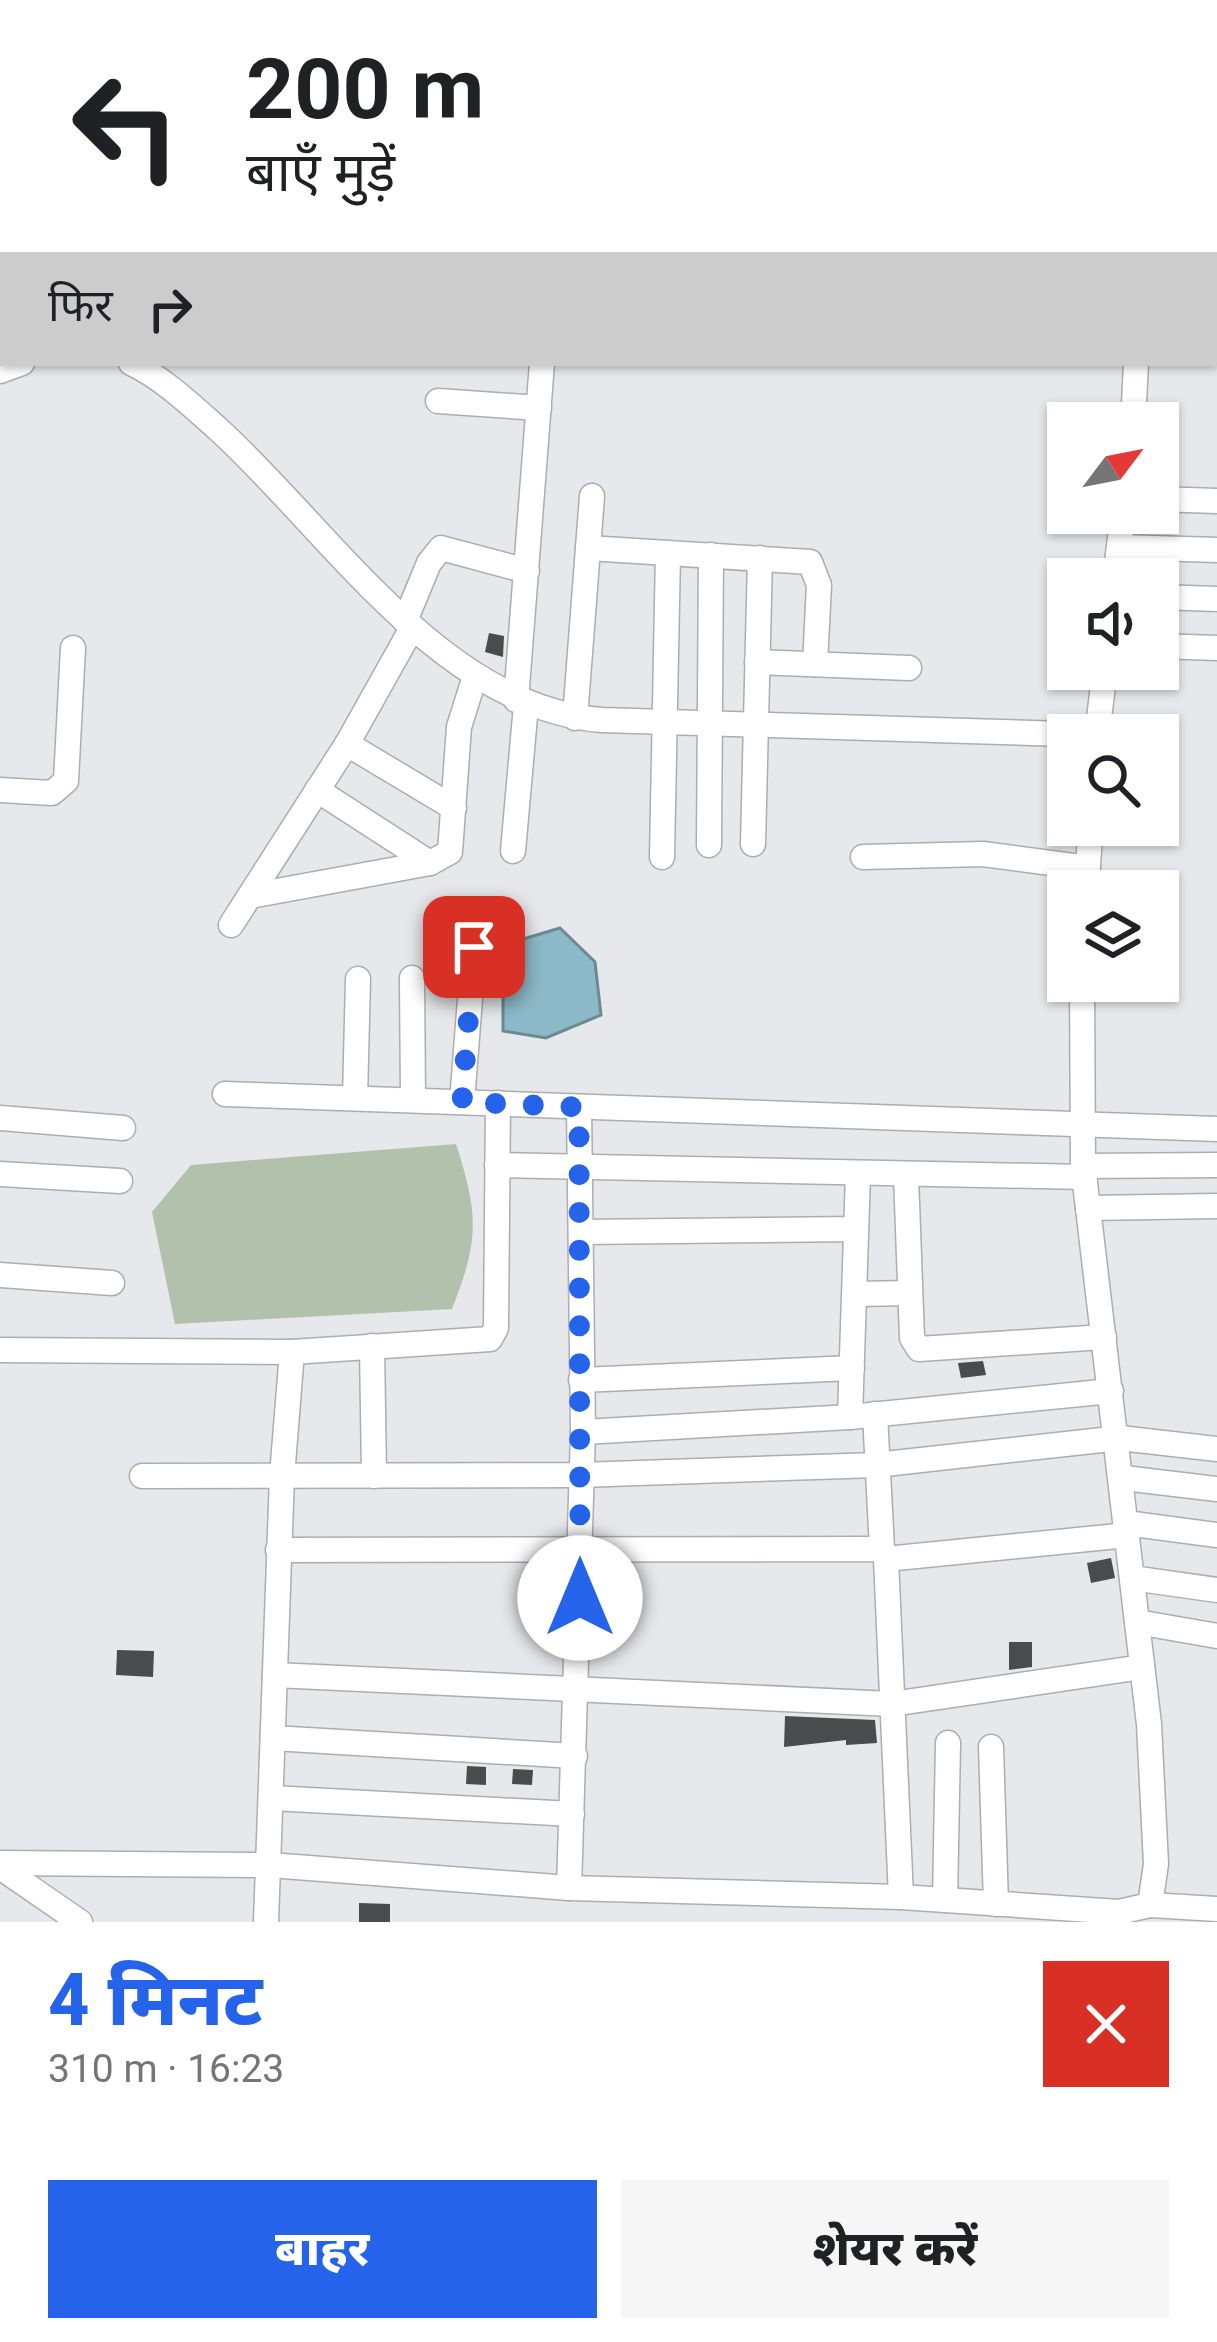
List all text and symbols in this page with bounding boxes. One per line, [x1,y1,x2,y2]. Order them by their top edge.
text: 200 m [246,40,484,139]
icon: left [48,48,204,204]
text: बाएँ मुड़ें [246,141,395,204]
icon: right [137,276,203,342]
text: फिर [48,279,113,332]
north arrow [1047,402,1179,534]
map controls [1047,402,1179,1002]
button: sound [1047,558,1179,690]
button: search [1047,714,1179,846]
button: layers [1047,870,1179,1002]
pin [423,896,525,998]
icon: arrive [441,914,507,980]
position arrow [517,1535,643,1661]
text: 4 मिनट [48,1958,262,2043]
button: close [1043,1961,1169,2087]
text: 310 m · 16:23 [48,2046,284,2092]
button: बाहर [48,2180,597,2318]
button: शेयर करें [621,2180,1169,2318]

